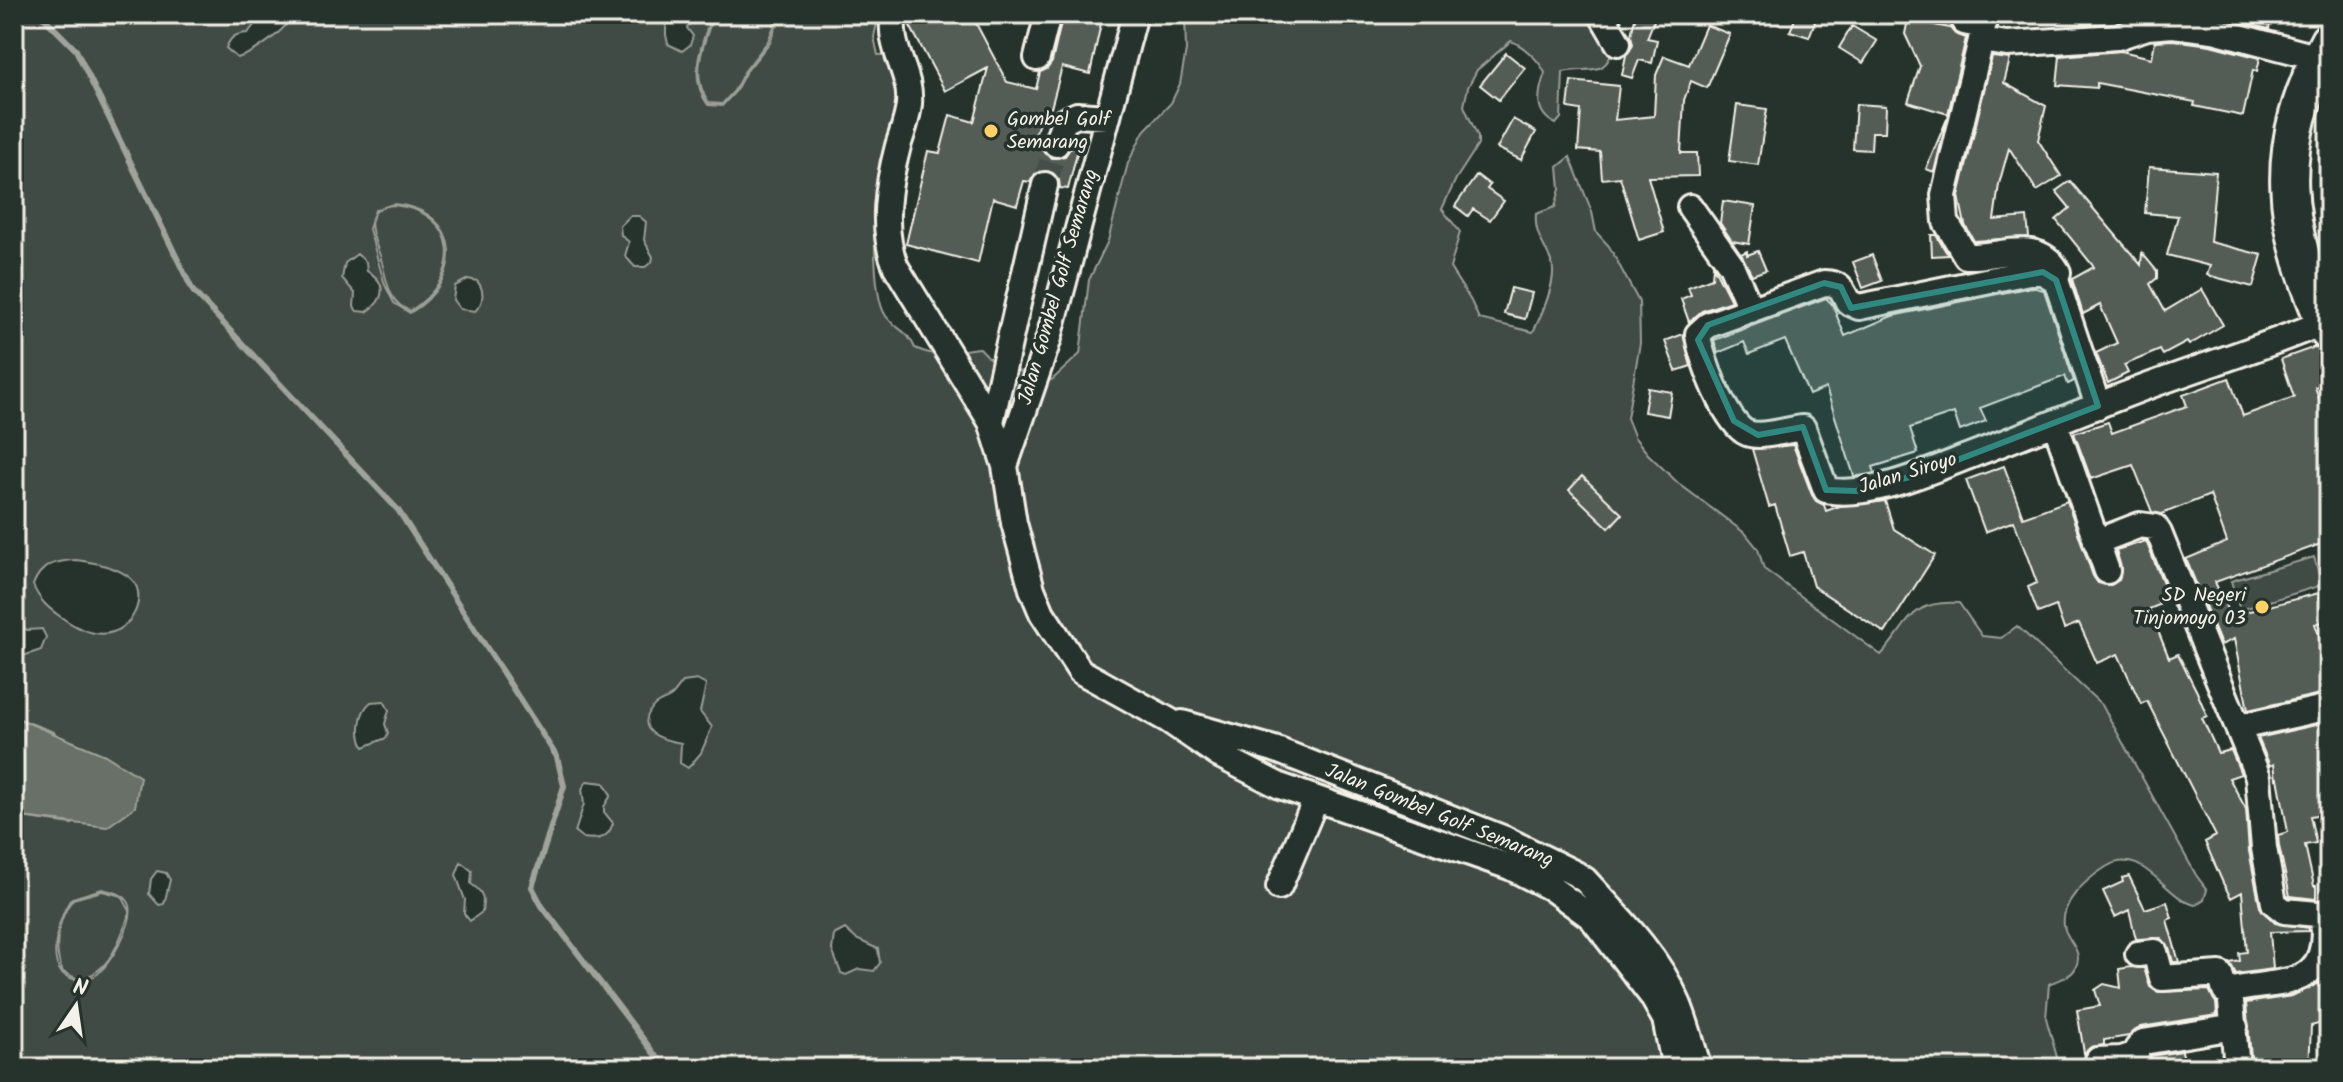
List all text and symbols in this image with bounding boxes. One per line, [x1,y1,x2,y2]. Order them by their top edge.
place label: Gombel Golf Semarang [1007,104,1113,159]
marker: Gombel Golf Semarang [982,122,1000,140]
street label: Jalan Gombel Golf Semarang [1010,165,1108,409]
street label: Jalan Siroyo [1855,444,1961,504]
place label: SD Negeri Tinjomoyo 03 [2133,580,2247,635]
marker: SD Negeri Tinjomoyo 03 [2253,598,2271,616]
street label: Jalan Gombel Golf Semarang [1320,755,1558,877]
north arrow [36,966,116,1046]
text: N [69,970,91,1008]

